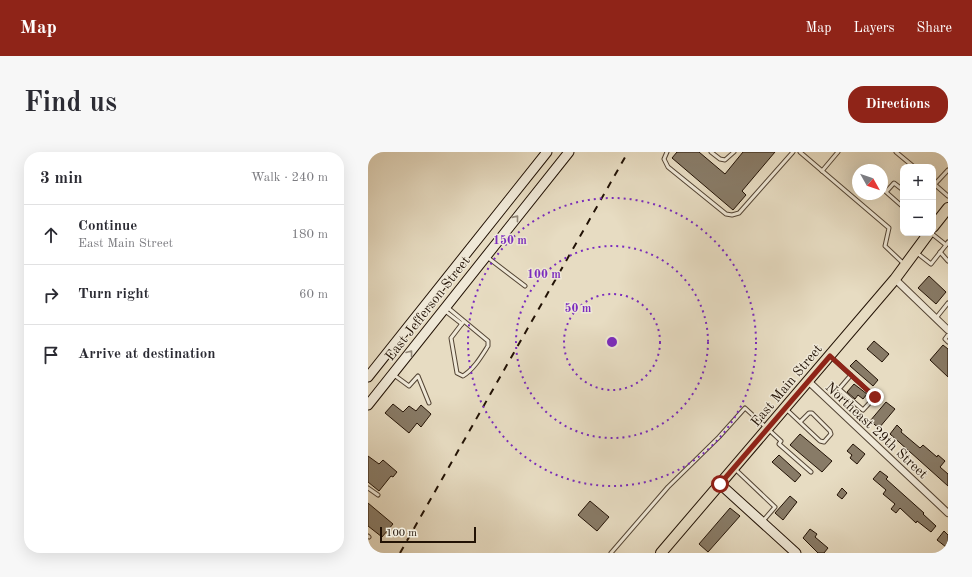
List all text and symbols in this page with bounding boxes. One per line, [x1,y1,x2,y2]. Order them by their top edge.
text: Map [20,19,57,38]
text: Map [806,21,832,35]
text: Layers [854,21,895,35]
text: Share [917,21,952,35]
button: Directions [848,86,948,123]
text: Find us [24,90,117,118]
north arrow [852,164,888,200]
map controls [900,164,936,236]
button: + [900,164,936,200]
text: 3 min [40,170,83,187]
text: Walk · 240 m [251,171,328,184]
button: − [900,200,936,236]
one-way arrow [511,215,518,222]
text: Continue [78,219,137,234]
icon: ahead [40,224,62,246]
text: 180 m [291,228,328,241]
text: 150 m [493,234,527,247]
text: East Main Street [78,237,173,250]
street label: East Jefferson Street [383,254,473,364]
text: 100 m [527,269,561,281]
icon: right [40,284,62,306]
text: Turn right [78,287,149,302]
text: 60 m [299,288,328,301]
text: 50 m [565,302,592,315]
centre of rings [605,335,619,349]
street label: East Main Street [748,342,825,429]
icon: arrive [40,344,62,366]
text: Arrive at destination [78,347,216,362]
one-way arrow [405,350,412,357]
street label: Northeast 29th Street [823,380,930,482]
route end [866,388,884,406]
route start [711,475,729,493]
scale bar [380,525,476,544]
text: 100 m [386,528,417,539]

